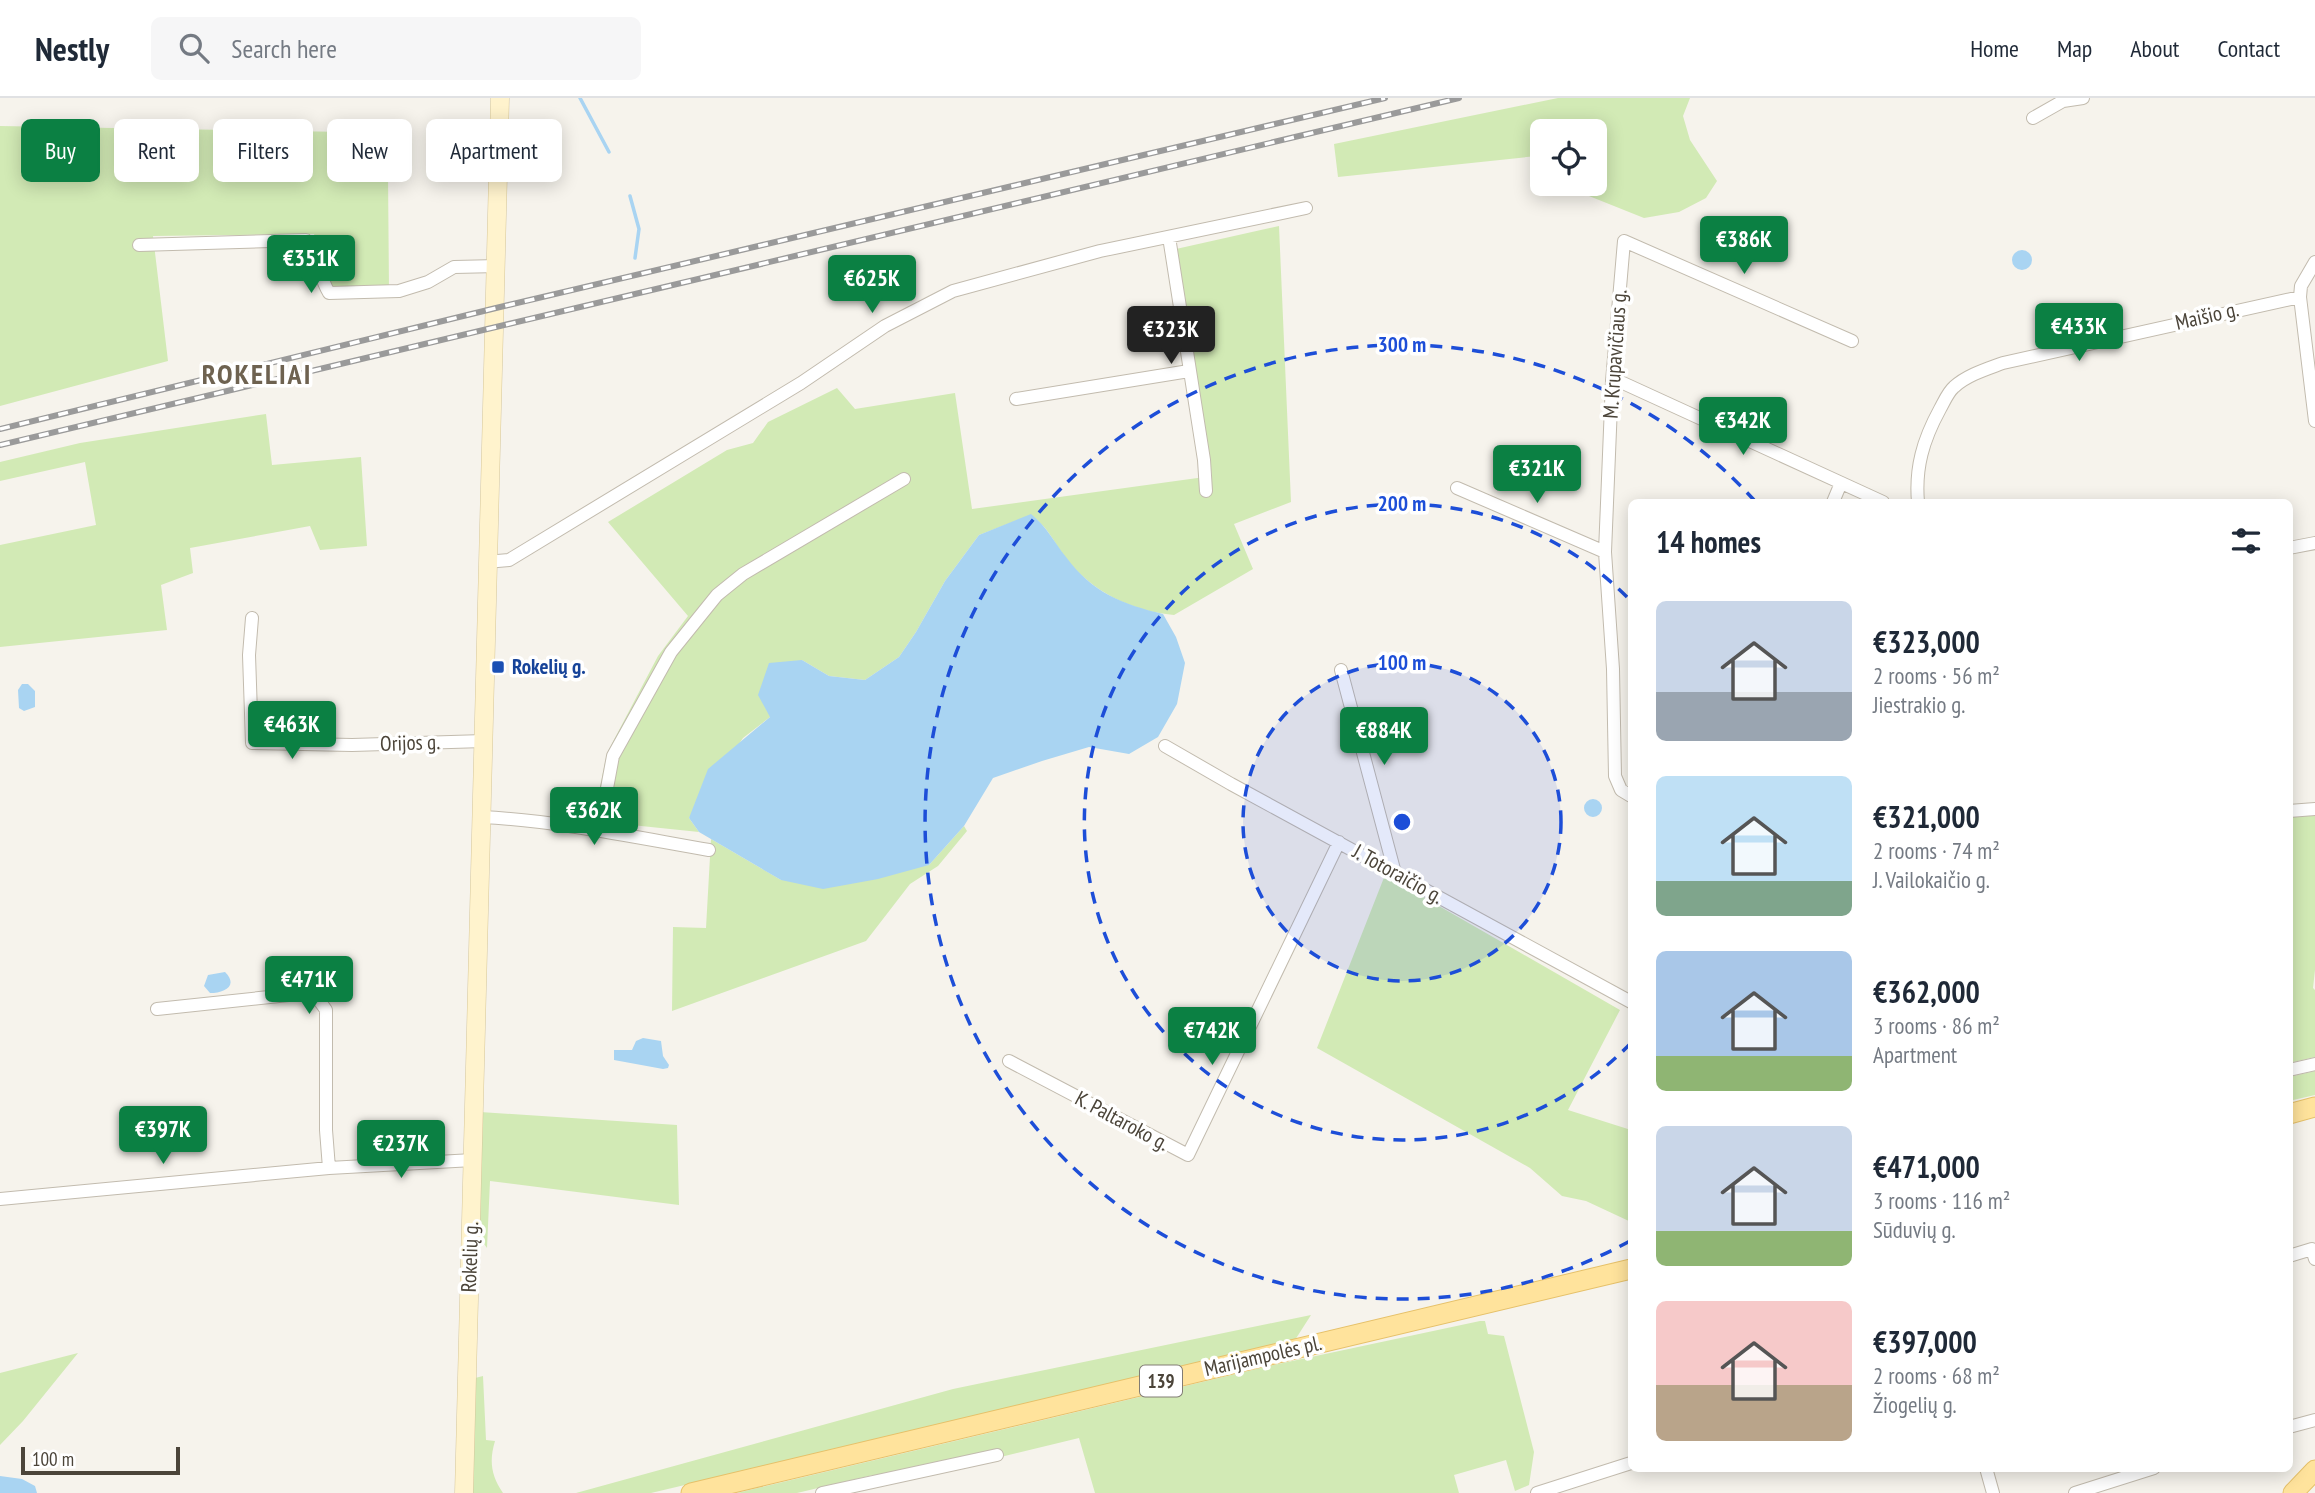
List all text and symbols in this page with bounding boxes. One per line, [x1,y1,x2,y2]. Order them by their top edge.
search box [151,17,641,80]
text: Nestly [35,27,109,70]
icon: search [175,29,213,67]
text: Search here [231,32,337,65]
text: Home [1970,33,2019,64]
text: Map [2057,33,2092,64]
text: About [2130,33,2179,64]
text: Contact [2217,33,2280,64]
chip: Buy [21,119,100,182]
chip: Rent [114,119,199,182]
chip: Filters [213,119,313,182]
chip: New [327,119,412,182]
chip: Apartment [426,119,562,182]
map controls [1530,119,1607,196]
button: locate [1530,119,1607,196]
pin: €386K [1695,216,1793,276]
text: €386K [1716,224,1772,253]
pin: €351K [262,236,360,295]
text: €351K [283,243,339,272]
pin: €625K [823,256,921,315]
text: €625K [844,263,900,292]
street label: M. Krupavičiaus g. [1597,289,1632,419]
street label: Maišio g. [2173,295,2241,336]
pin: €433K [2030,303,2128,363]
pin: €323K [1122,306,1220,366]
text: €433K [2051,311,2107,340]
text: €323K [1143,314,1199,343]
text: 300 m [1378,331,1426,358]
district label: ROKELIAI [202,355,312,392]
pin: €342K [1694,398,1792,457]
text: €342K [1715,405,1771,434]
pin: €321K [1488,446,1586,505]
text: €321K [1509,453,1565,482]
text: 200 m [1378,490,1426,517]
text: 14 homes [1656,522,1761,561]
icon: filters [2227,522,2265,560]
text: €323,000 [1873,622,1980,661]
icon: home [1712,629,1796,713]
text: 100 m [1378,649,1426,676]
place label: Rokelių g. [512,653,586,680]
marker: Rokelių g. [490,659,506,675]
text: 2 rooms · 56 m² [1873,661,2000,690]
text: Jiestrakio g. [1873,690,1965,719]
pin: €463K [243,702,341,761]
pin: €884K [1335,708,1433,767]
text: €463K [264,709,320,738]
text: €884K [1356,715,1412,744]
street label: Orijos g. [380,728,440,757]
pin: €362K [545,788,643,847]
text: €362K [566,795,622,824]
text: €321,000 [1873,797,1980,836]
icon: home [1712,804,1796,888]
centre of rings [1390,810,1414,834]
text: 2 rooms · 74 m² [1873,836,2000,865]
street label: J. Totoraičio g. [1347,837,1448,909]
text: J. Vailokaičio g. [1873,865,1990,894]
pin: €471K [260,956,358,1016]
text: €471K [281,964,337,993]
text: €362,000 [1873,972,1980,1011]
icon: home [1712,979,1796,1063]
pin: €742K [1163,1007,1261,1067]
text: 3 rooms · 86 m² [1873,1011,2000,1040]
text: €742K [1184,1015,1240,1044]
text: Apartment [1873,1040,1957,1069]
street label: K. Paltaroko g. [1071,1085,1174,1157]
pin: €397K [114,1107,212,1166]
text: €397K [135,1114,191,1143]
pin: €237K [352,1121,450,1180]
text: €237K [373,1128,429,1157]
text: €471,000 [1873,1147,1980,1186]
icon: home [1712,1154,1796,1238]
text: 3 rooms · 116 m² [1873,1186,2010,1215]
text: Sūduvių g. [1873,1215,1956,1244]
street label: Rokelių g. [455,1221,484,1293]
text: €397,000 [1873,1322,1977,1361]
street label: Marijampolės pl. [1202,1329,1324,1382]
icon: home [1712,1329,1796,1413]
text: 2 rooms · 68 m² [1873,1361,2000,1390]
road number: 139 [1140,1366,1182,1396]
text: Žiogelių g. [1873,1390,1957,1419]
scale bar [21,1444,180,1476]
text: 100 m [32,1447,74,1471]

